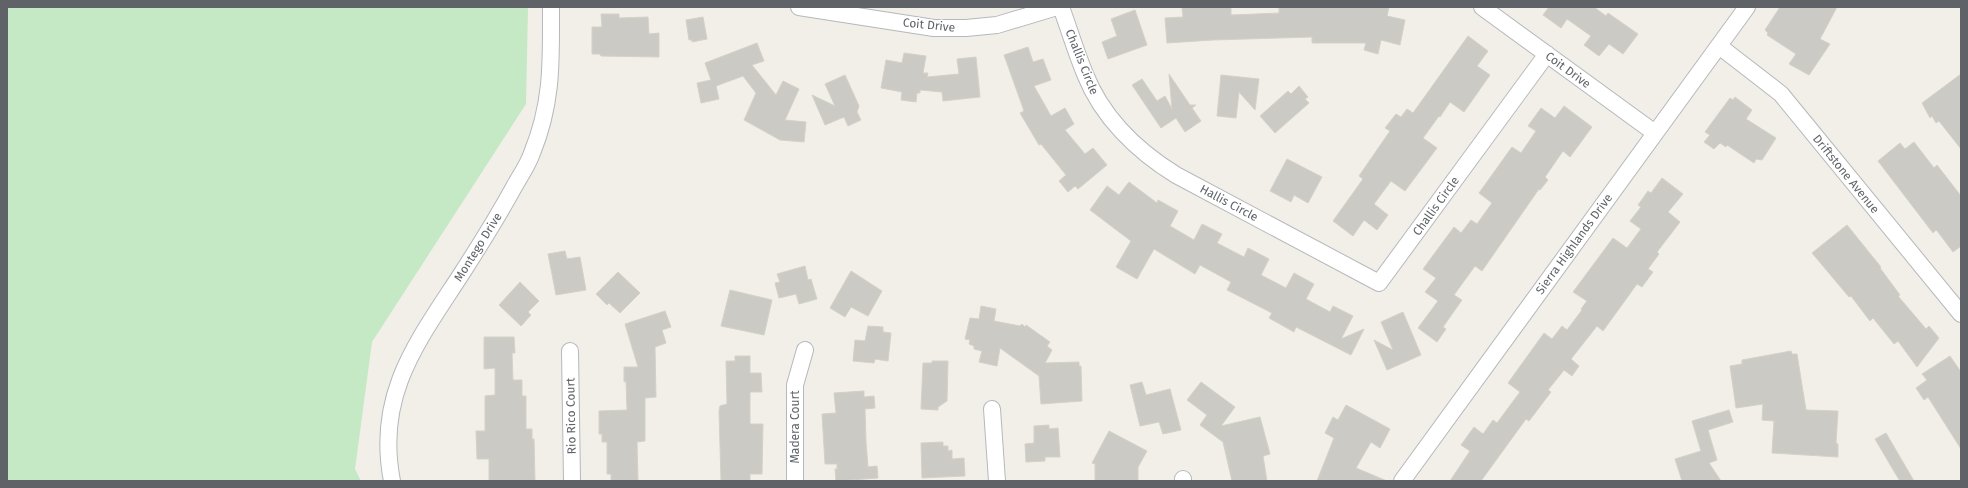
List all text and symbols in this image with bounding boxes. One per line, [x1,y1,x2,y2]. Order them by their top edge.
street label: Coit Drive [902,15,956,35]
street label: Challis Circle [1063,27,1101,97]
street label: Coit Drive [1543,49,1593,91]
street label: Driftstone Avenue [1810,132,1882,216]
street label: Challis Circle [1410,174,1462,238]
street label: Hallis Circle [1198,182,1260,224]
street label: Sierra Highlands Drive [1533,191,1615,297]
street label: Montego Drive [451,210,505,284]
street label: Rio Rico Court [563,377,579,454]
street label: Madera Court [788,390,802,463]

